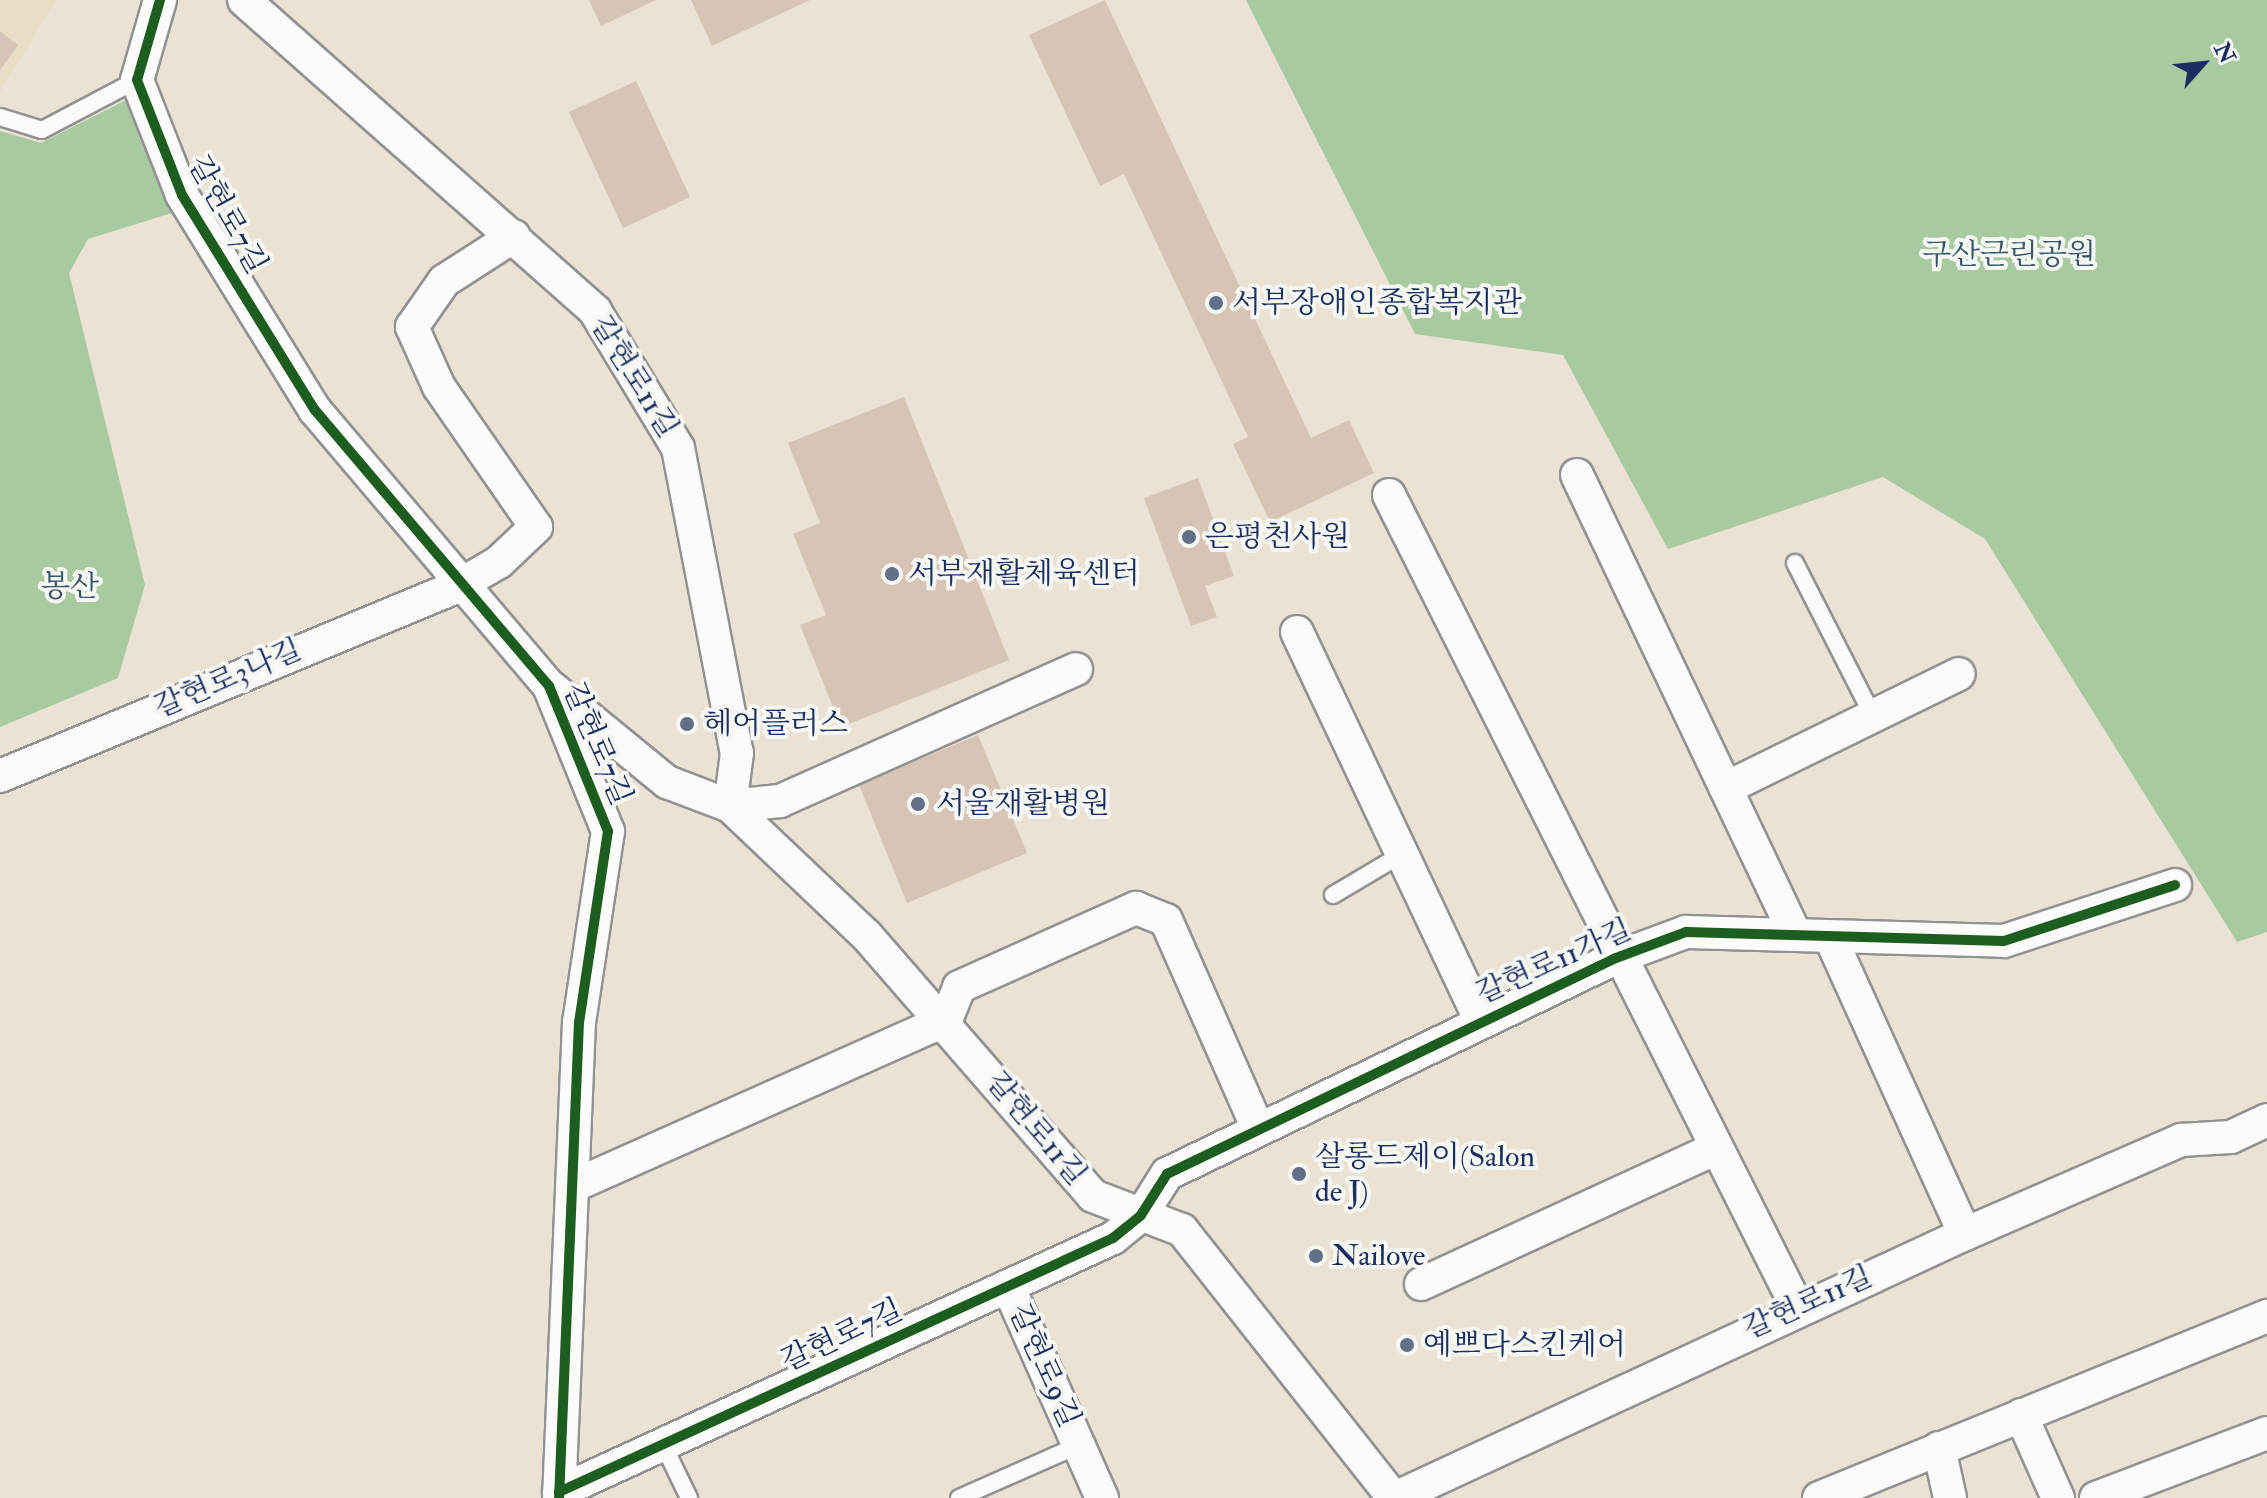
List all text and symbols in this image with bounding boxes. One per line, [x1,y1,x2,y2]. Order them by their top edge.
north arrow [2163,24,2243,104]
text: N [2207,38,2241,68]
street label: 갈현로7길 [180,150,274,280]
park label: 구산근린공원 [1922,237,2096,273]
place label: 서부장애인종합복지관 [1232,285,1522,321]
marker: 서부장애인종합복지관 [1207,294,1225,312]
street label: 갈현로11길 [582,309,686,445]
place label: 은평천사원 [1205,519,1350,555]
marker: 은평천사원 [1180,528,1198,546]
place label: 서부재활체육센터 [908,556,1140,592]
marker: 서부재활체육센터 [883,565,901,583]
park label: 봉산 [41,569,99,605]
street label: 갈현로3나길 [149,632,307,726]
street label: 갈현로7길 [555,677,639,811]
place label: 헤어플러스 [703,706,848,742]
marker: 헤어플러스 [678,715,696,733]
place label: 서울재활병원 [936,786,1110,822]
marker: 서울재활병원 [907,793,929,815]
street label: 갈현로11가길 [1471,912,1637,1012]
street label: 갈현로11길 [978,1065,1094,1193]
place label: 살롱드제이(Salon de J) [1315,1139,1535,1210]
marker: 살롱드제이(Salon de J) [1290,1165,1308,1183]
place label: Nailove [1332,1238,1425,1274]
marker: Nailove [1307,1247,1325,1265]
street label: 갈현로11길 [1738,1259,1878,1347]
street label: 갈현로7길 [776,1292,908,1380]
street label: 갈현로9길 [1001,1299,1087,1433]
place label: 예쁘다스킨케어 [1423,1327,1626,1363]
marker: 예쁘다스킨케어 [1398,1336,1416,1354]

